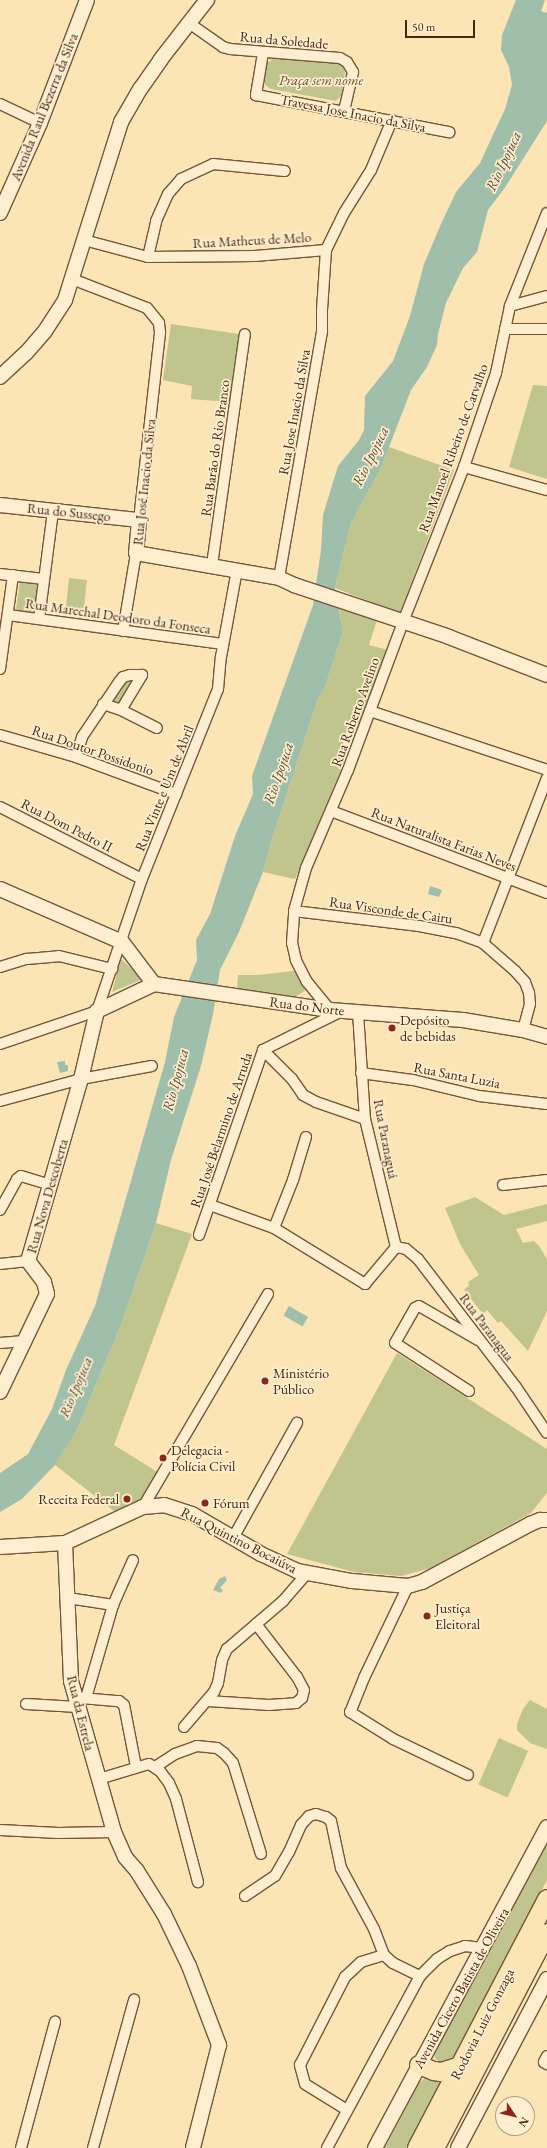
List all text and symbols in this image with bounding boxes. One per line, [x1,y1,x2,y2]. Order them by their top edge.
scale bar [407,12,477,38]
text: 50 m [412,19,435,35]
street label: Rua da Soledade [239,28,329,52]
street label: Avenida Raul Bezerra da Silva [7,31,81,183]
park label: Praça sem nome [279,72,363,88]
street label: Travessa Jose Inacio da Silva [279,91,427,135]
water label: Rio Ipojuca [481,128,525,194]
street label: Rua Matheus de Melo [192,229,312,251]
street label: Rua Jose Inacio da Silva [275,348,313,476]
street label: Rua Manoel Ribeiro de Carvalho [415,361,491,535]
street label: Rua Barão do Rio Branco [197,379,233,517]
street label: Rua José Inacio da Silva [129,418,159,546]
water label: Rio Ipojuca [348,423,392,489]
street label: Rua do Sussego [26,499,112,525]
street label: Rua Marechal Deodoro da Fonseca [24,595,212,637]
street label: Rua Roberto Avelino [327,655,383,769]
street label: Rua Doutor Possidonio [30,721,156,779]
street label: Rua Vinte e Um de Abril [131,723,197,853]
water label: Rio Ipojuca [259,740,297,806]
street label: Rua Dom Pedro II [19,795,115,855]
street label: Rua Naturalista Farias Neves [369,804,519,874]
street label: Rua Visconde de Cairu [328,893,454,927]
street label: Rua do Norte [269,993,345,1019]
place label: Depósito de bebidas [400,1012,456,1044]
marker: Depósito de bebidas [387,1023,397,1033]
water label: Rio Ipojuca [158,1047,192,1113]
street label: Rua José Belarmino de Arruda [186,1050,256,1210]
street label: Rua Santa Luzia [412,1058,502,1092]
street label: Rua Paranaguá [370,1098,402,1180]
street label: Rua Nova Descoberta [23,1137,71,1255]
street label: Rua Paranagua [456,1290,518,1364]
water label: Rio Ipojuca [54,1354,96,1420]
place label: Ministério Público [273,1365,329,1398]
marker: Ministério Público [260,1376,270,1386]
place label: Delegacia - Polícia Civil [171,1442,235,1474]
marker: Delegacia - Polícia Civil [158,1453,168,1463]
place label: Receita Federal [38,1491,119,1507]
marker: Receita Federal [122,1494,132,1504]
place label: Fórum [213,1495,250,1511]
marker: Fórum [200,1498,210,1508]
street label: Rua Quintino Bocaiúva [178,1503,300,1577]
place label: Justiça Eleitoral [435,1600,480,1632]
marker: Justiça Eleitoral [422,1611,432,1621]
street label: Rua da Estrela [64,1674,98,1752]
street label: Avenida Cicero Batista de Oliveira [410,1905,512,2071]
street label: Rodovia Luiz Gonzaga [447,1965,517,2083]
north arrow [495,2096,535,2136]
text: N [516,2115,532,2130]

